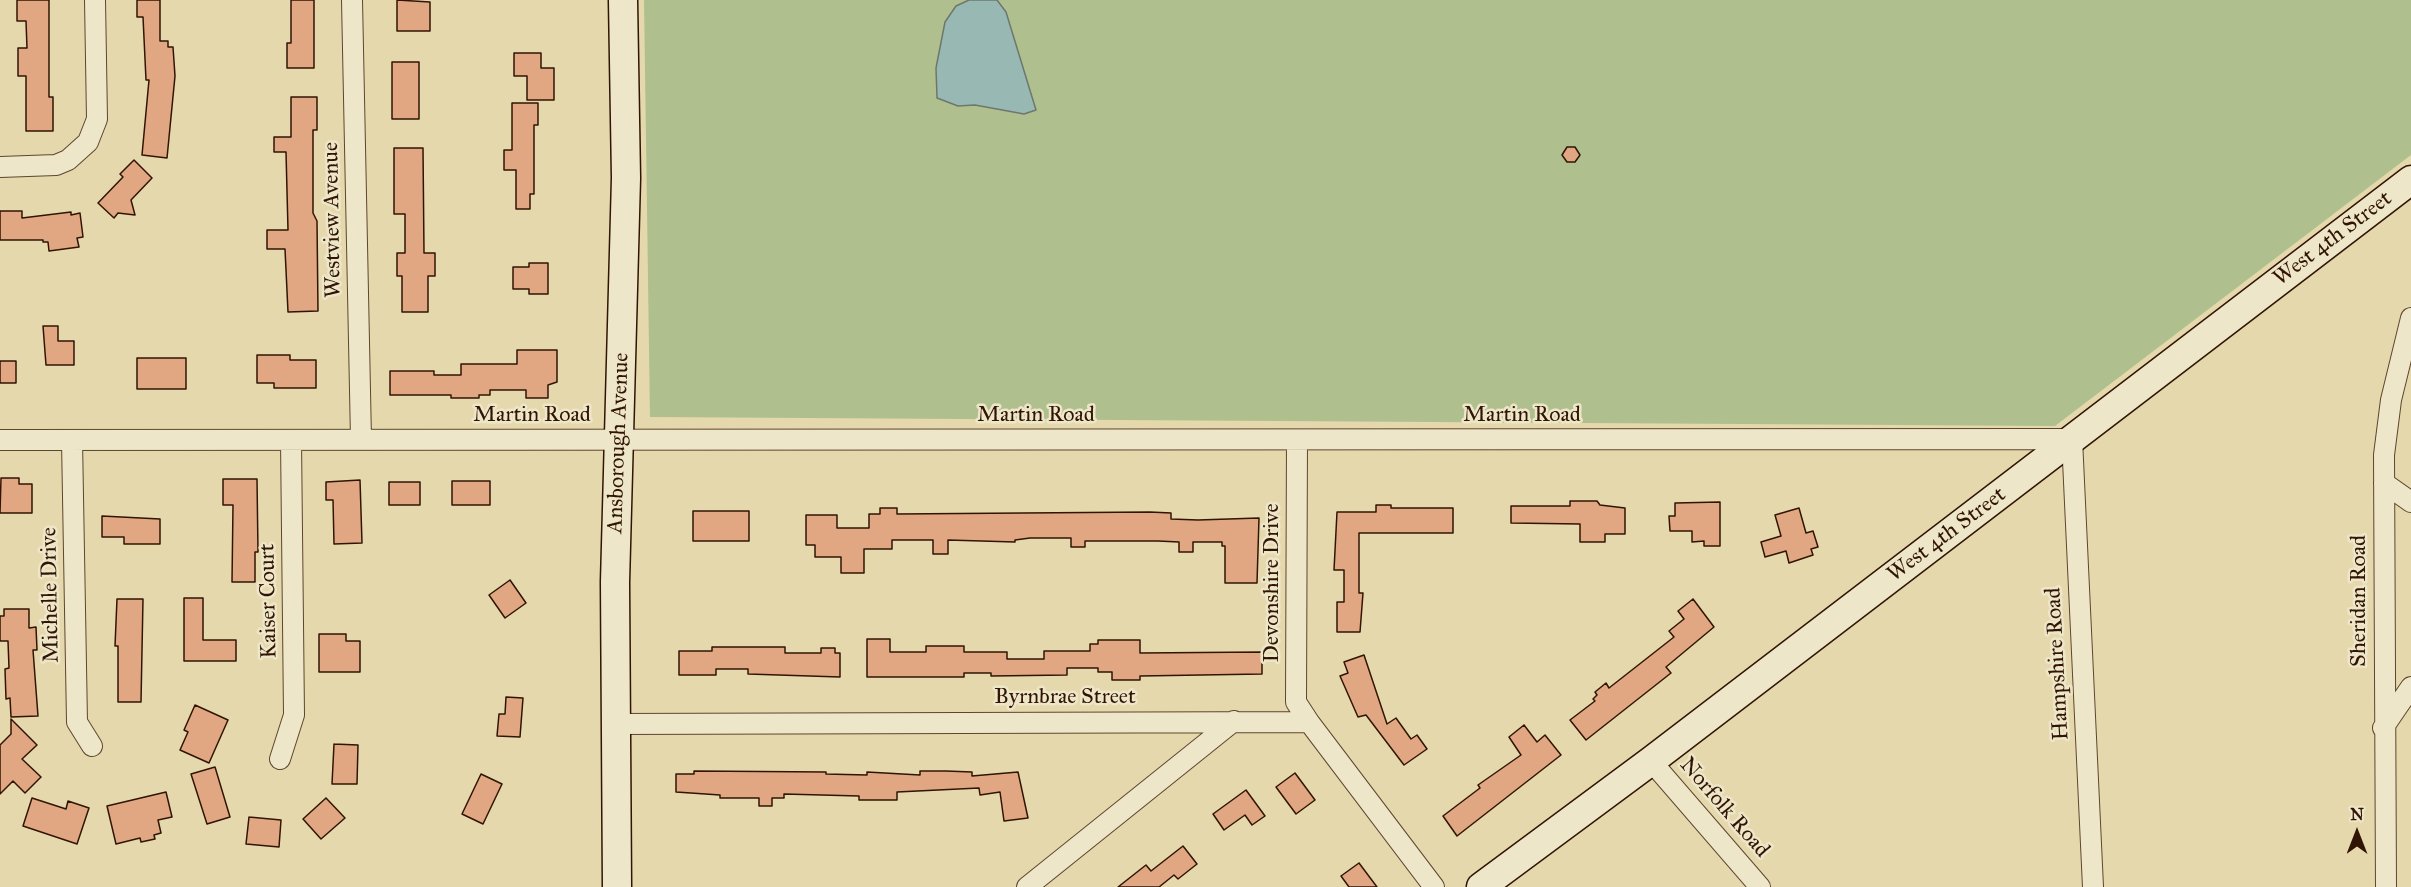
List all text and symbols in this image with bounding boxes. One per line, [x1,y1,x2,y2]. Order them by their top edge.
street label: Westview Avenue [318,142,348,298]
street label: West 4th Street [2269,186,2397,292]
street label: Ansborough Avenue [603,352,635,534]
street label: Martin Road [473,403,591,429]
street label: Martin Road [977,403,1095,429]
street label: Martin Road [1463,403,1581,429]
street label: West 4th Street [1883,482,2011,588]
street label: Devonshire Drive [1260,503,1286,663]
street label: Michelle Drive [37,527,65,663]
street label: Sheridan Road [2347,535,2373,667]
street label: Kaiser Court [255,543,283,659]
street label: Hampshire Road [2041,587,2075,741]
street label: Byrnbrae Street [994,685,1136,711]
street label: Norfolk Road [1673,753,1775,863]
north arrow [2327,803,2387,863]
text: N [2350,805,2364,824]

